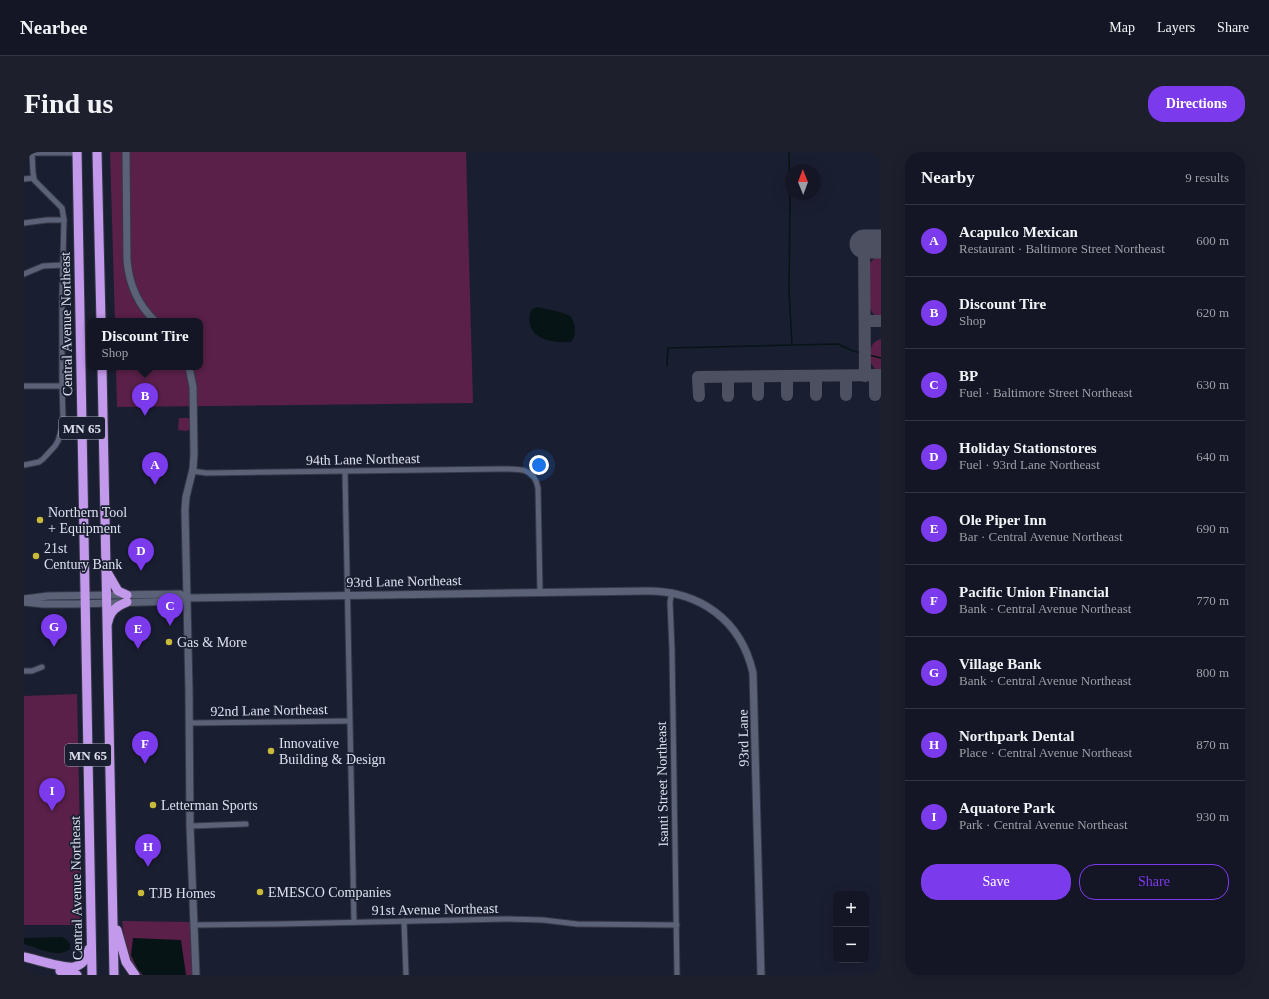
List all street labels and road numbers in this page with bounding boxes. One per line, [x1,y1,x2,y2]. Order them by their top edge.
street label: Central Avenue Northeast [58,252,75,396]
road number: MN 65 [59,417,105,439]
street label: 94th Lane Northeast [306,451,420,468]
street label: 93rd Lane Northeast [346,573,462,590]
street label: 92nd Lane Northeast [210,702,328,719]
street label: 93rd Lane [736,709,751,767]
street label: Isanti Street Northeast [654,721,671,847]
road number: MN 65 [65,744,111,766]
street label: Central Avenue Northeast [68,816,85,960]
street label: 91st Avenue Northeast [372,901,498,918]

